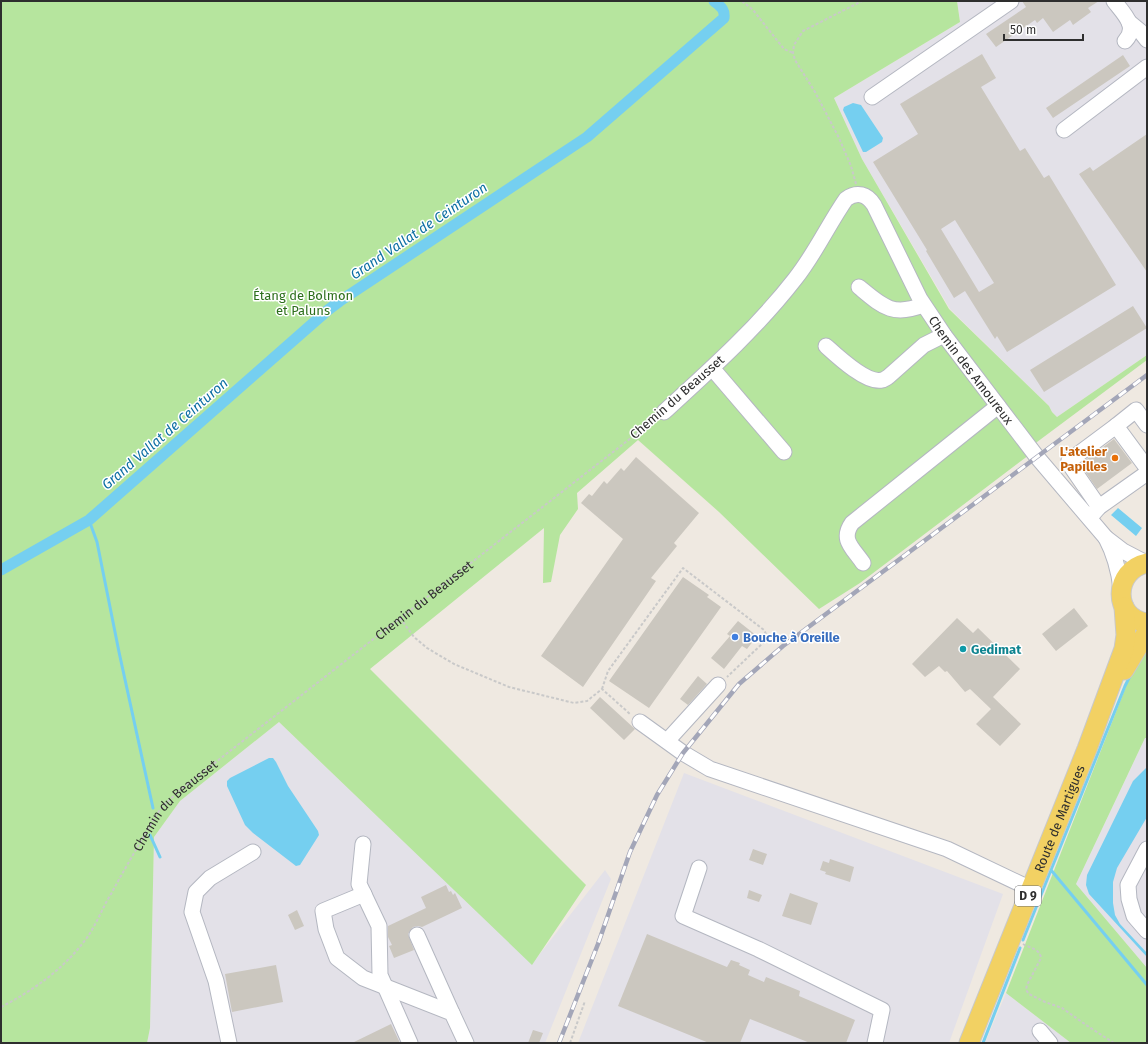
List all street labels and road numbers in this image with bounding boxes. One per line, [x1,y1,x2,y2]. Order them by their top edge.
street label: Chemin des Amoureux [926,313,1017,428]
street label: Chemin du Beausset [627,352,727,442]
street label: Chemin du Beausset [372,557,476,643]
street label: Chemin du Beausset [129,756,220,854]
street label: Route de Martigues [1031,763,1087,874]
road number: D 9 [1015,886,1041,906]

